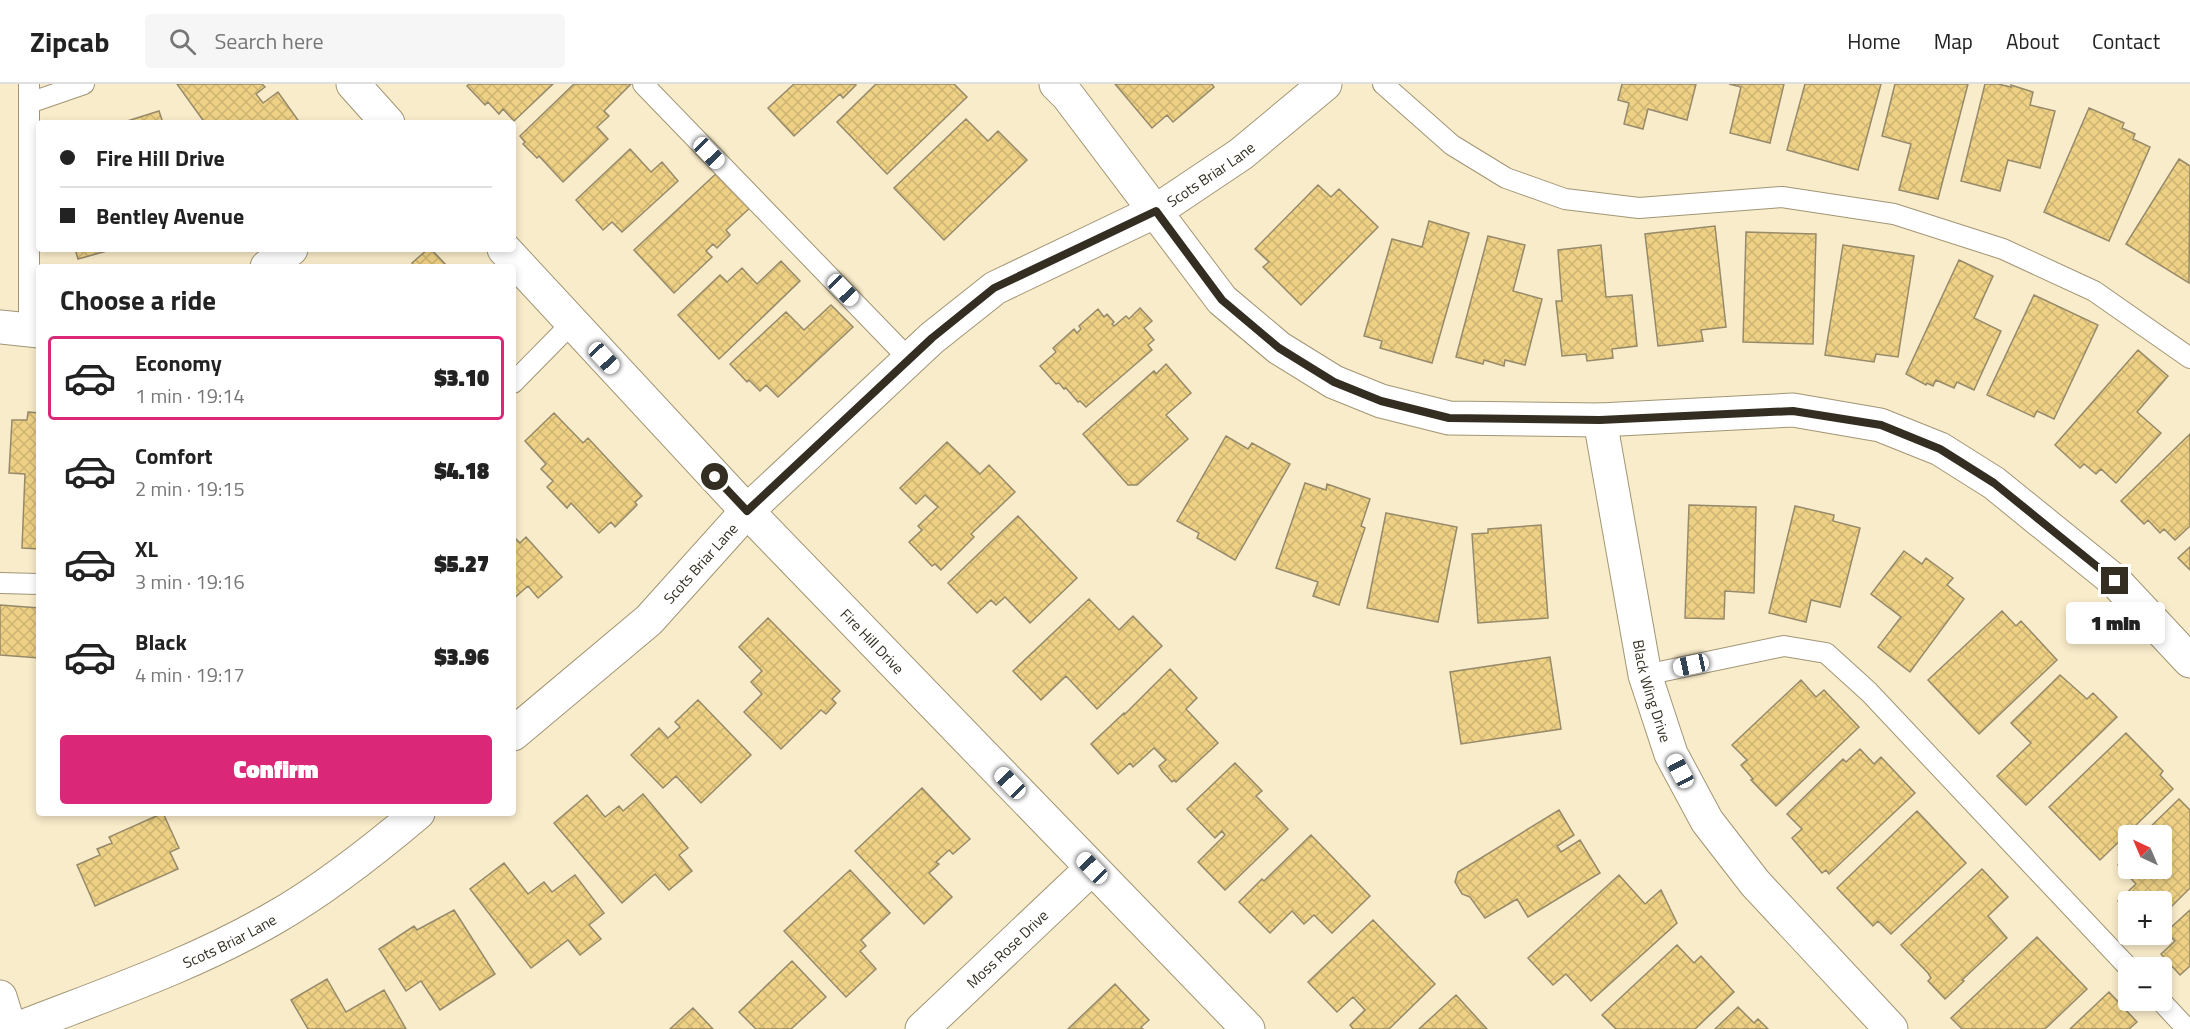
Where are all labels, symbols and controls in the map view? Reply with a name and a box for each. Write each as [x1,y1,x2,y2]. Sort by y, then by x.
search box [145,14,565,68]
text: Zipcab [30,20,109,63]
text: Search here [214,24,324,58]
icon: search [166,25,199,58]
text: Home [1847,25,1901,57]
text: Map [1934,25,1973,57]
text: About [2006,25,2059,57]
text: Contact [2092,25,2160,57]
car [690,134,728,172]
street label: Scots Briar Lane [1162,136,1260,212]
text: Fire Hill Drive [96,141,225,175]
text: Bentley Avenue [96,199,244,233]
car [824,271,862,309]
text: Choose a ride [60,279,216,320]
car [585,339,623,377]
text: Economy [135,346,222,380]
icon: car [63,351,117,405]
text: $3.10 [434,361,489,395]
text: 1 min · 19:14 [135,380,245,411]
text: Comfort [135,439,213,473]
icon: car [63,444,117,498]
text: $4.18 [434,454,489,488]
route start [701,463,728,490]
text: 2 min · 19:15 [135,473,245,504]
street label: Scots Briar Lane [657,517,743,609]
text: XL [135,532,158,566]
icon: car [63,537,117,591]
text: $5.27 [434,547,489,581]
text: 3 min · 19:16 [135,566,245,597]
route end [2101,567,2128,594]
callout: 1 min [2066,602,2164,644]
street label: Fire Hill Drive [835,603,910,679]
text: 1 min [2091,607,2140,638]
text: Black [135,625,187,659]
icon: car [63,630,117,684]
street label: Black Wing Drive [1627,638,1678,745]
text: $3.96 [434,640,489,674]
car [1672,652,1710,678]
text: 4 min · 19:17 [135,659,245,690]
button: Confirm [60,735,492,804]
car [1664,751,1696,791]
car [991,764,1029,802]
north arrow [2118,825,2172,879]
map controls [2118,825,2172,1011]
car [1073,849,1111,887]
button: + [2118,891,2172,945]
street label: Moss Rose Drive [961,904,1053,993]
street label: Scots Briar Lane [179,908,280,974]
button: − [2118,957,2172,1011]

